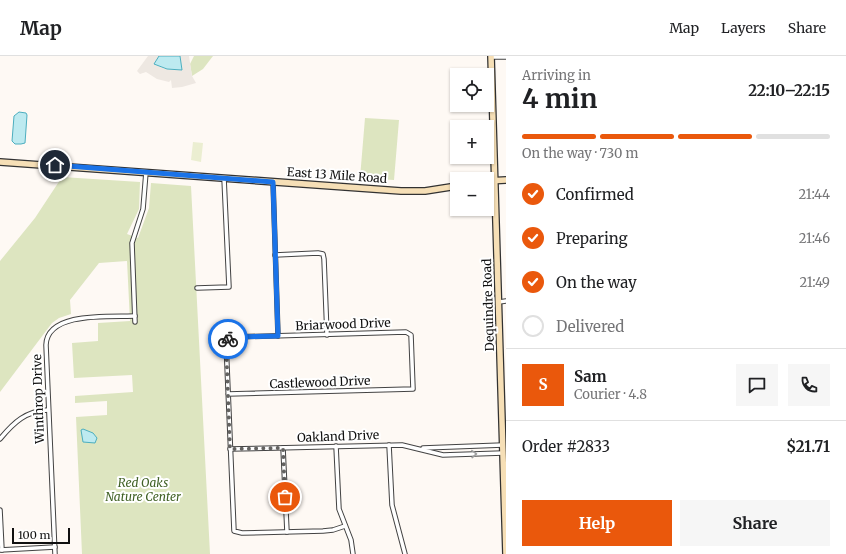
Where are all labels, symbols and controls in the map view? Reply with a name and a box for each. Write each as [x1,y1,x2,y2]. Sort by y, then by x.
text: Map [20,16,62,40]
text: Map [669,19,699,37]
text: Layers [721,19,766,37]
text: Share [788,19,826,37]
text: Arriving in [522,67,591,84]
map controls [450,68,494,216]
button: locate [450,68,494,112]
text: 22:10–22:15 [748,81,830,100]
text: 4 min [522,82,597,115]
button: + [450,120,494,164]
text: On the way · 730 m [522,145,638,162]
pin [38,148,72,182]
icon: home [44,154,66,176]
street label: East 13 Mile Road [286,164,388,186]
button: − [450,172,494,216]
icon: check [522,183,544,205]
text: Confirmed [556,185,634,204]
text: 21:44 [799,186,830,203]
icon: check [522,227,544,249]
text: Preparing [556,229,628,248]
text: 21:46 [799,230,830,247]
street label: Dequindre Road [479,258,497,352]
icon: check [522,271,544,293]
text: On the way [556,273,637,292]
text: 21:49 [800,274,830,291]
street label: Briarwood Drive [295,315,391,333]
text: Delivered [556,317,624,336]
courier [208,319,248,359]
icon: bike [217,328,239,350]
street label: Winthrop Drive [29,354,47,445]
button: chat [736,364,778,406]
button: phone [788,364,830,406]
text: Sam [574,367,607,386]
street label: Castlewood Drive [269,373,371,391]
text: S [538,375,548,394]
text: Courier · 4.8 [574,386,647,403]
street label: Oakland Drive [297,427,379,445]
text: Order #2833 [522,437,610,456]
text: $21.71 [786,437,830,456]
one-way arrow [471,450,477,458]
park label: Red Oaks Nature Center [105,475,182,504]
pin [268,480,302,514]
icon: bag [274,486,296,508]
button: Help [522,500,672,546]
button: Share [680,500,830,546]
scale bar [12,526,70,545]
text: 100 m [18,528,50,542]

